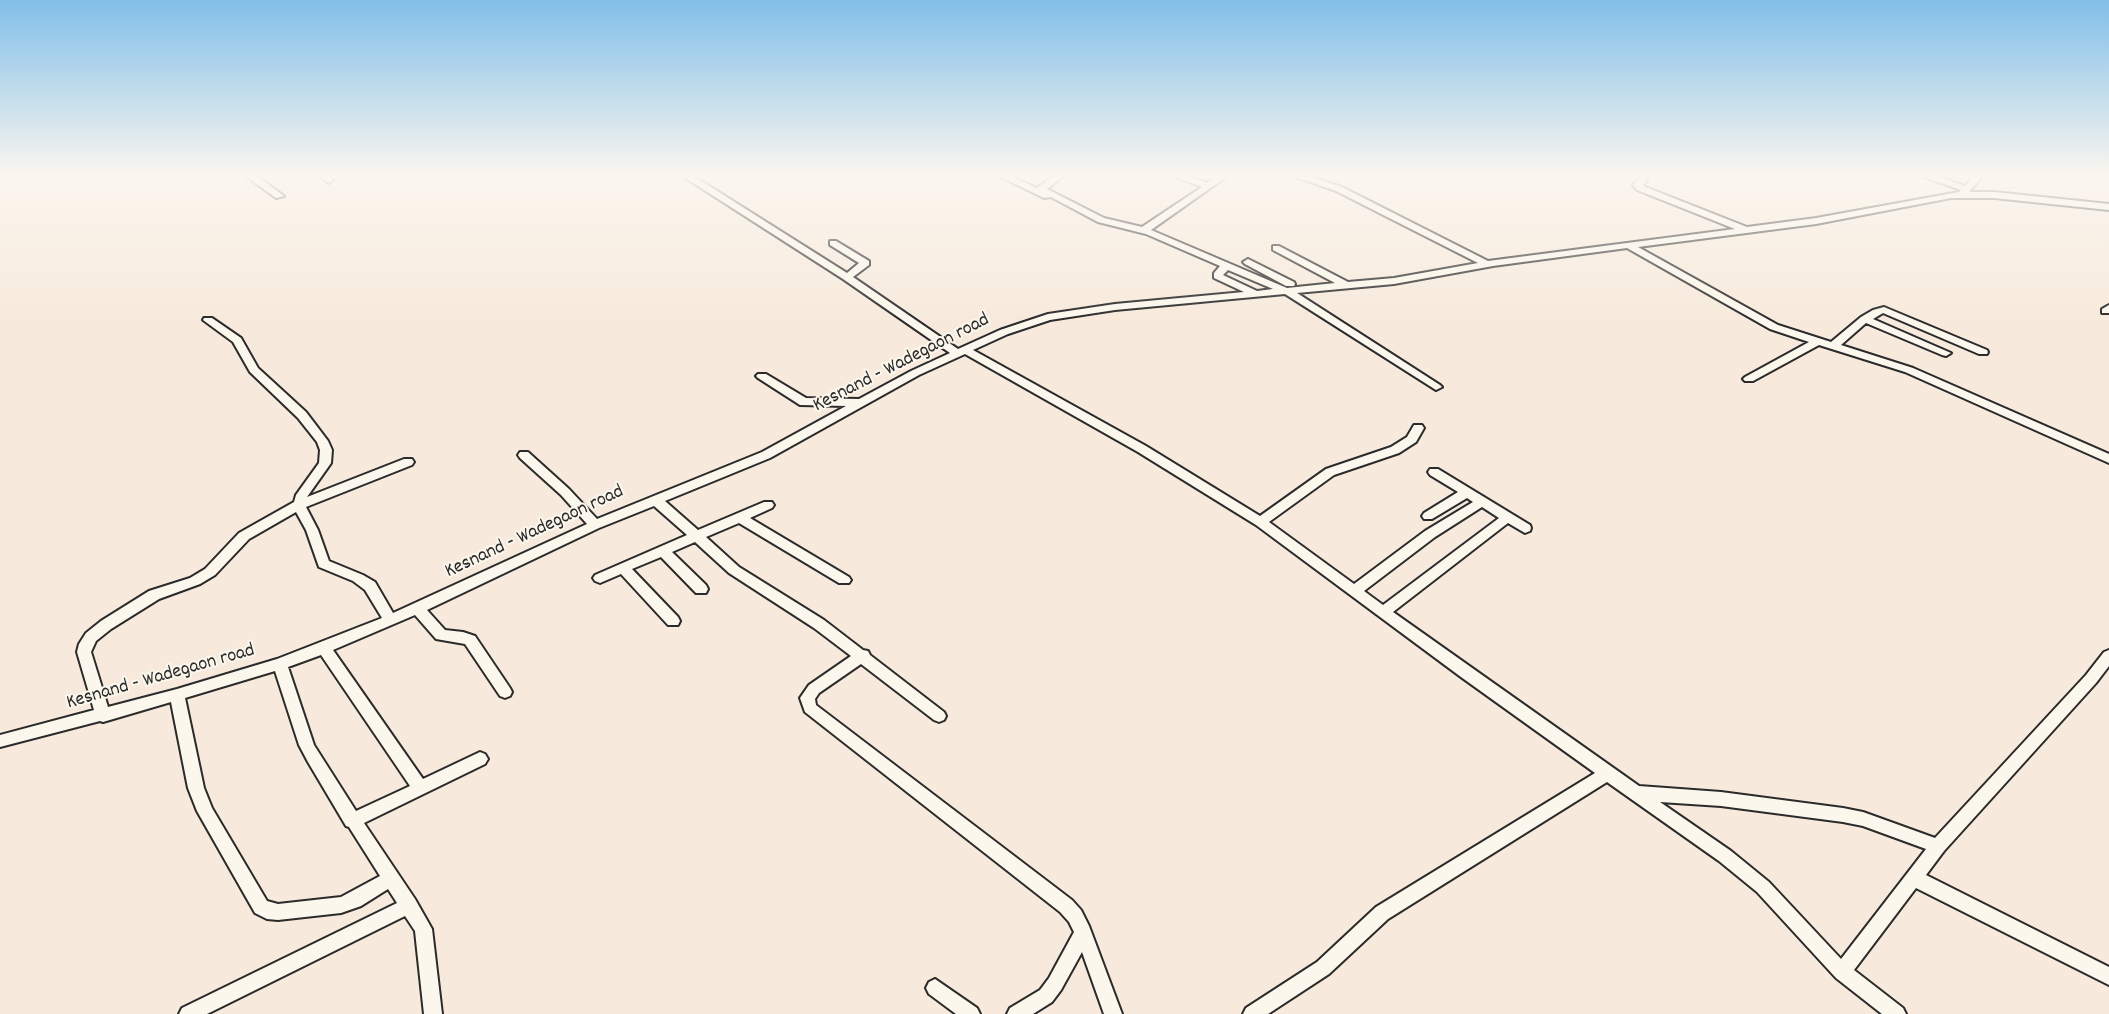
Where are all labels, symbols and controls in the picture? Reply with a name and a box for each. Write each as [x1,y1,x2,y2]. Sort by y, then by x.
street label: Kesnand - Wadegaon road [810,309,994,419]
street label: Kesnand - Wadegaon road [442,481,628,585]
street label: Kesnand - Wadegaon road [64,640,258,716]

